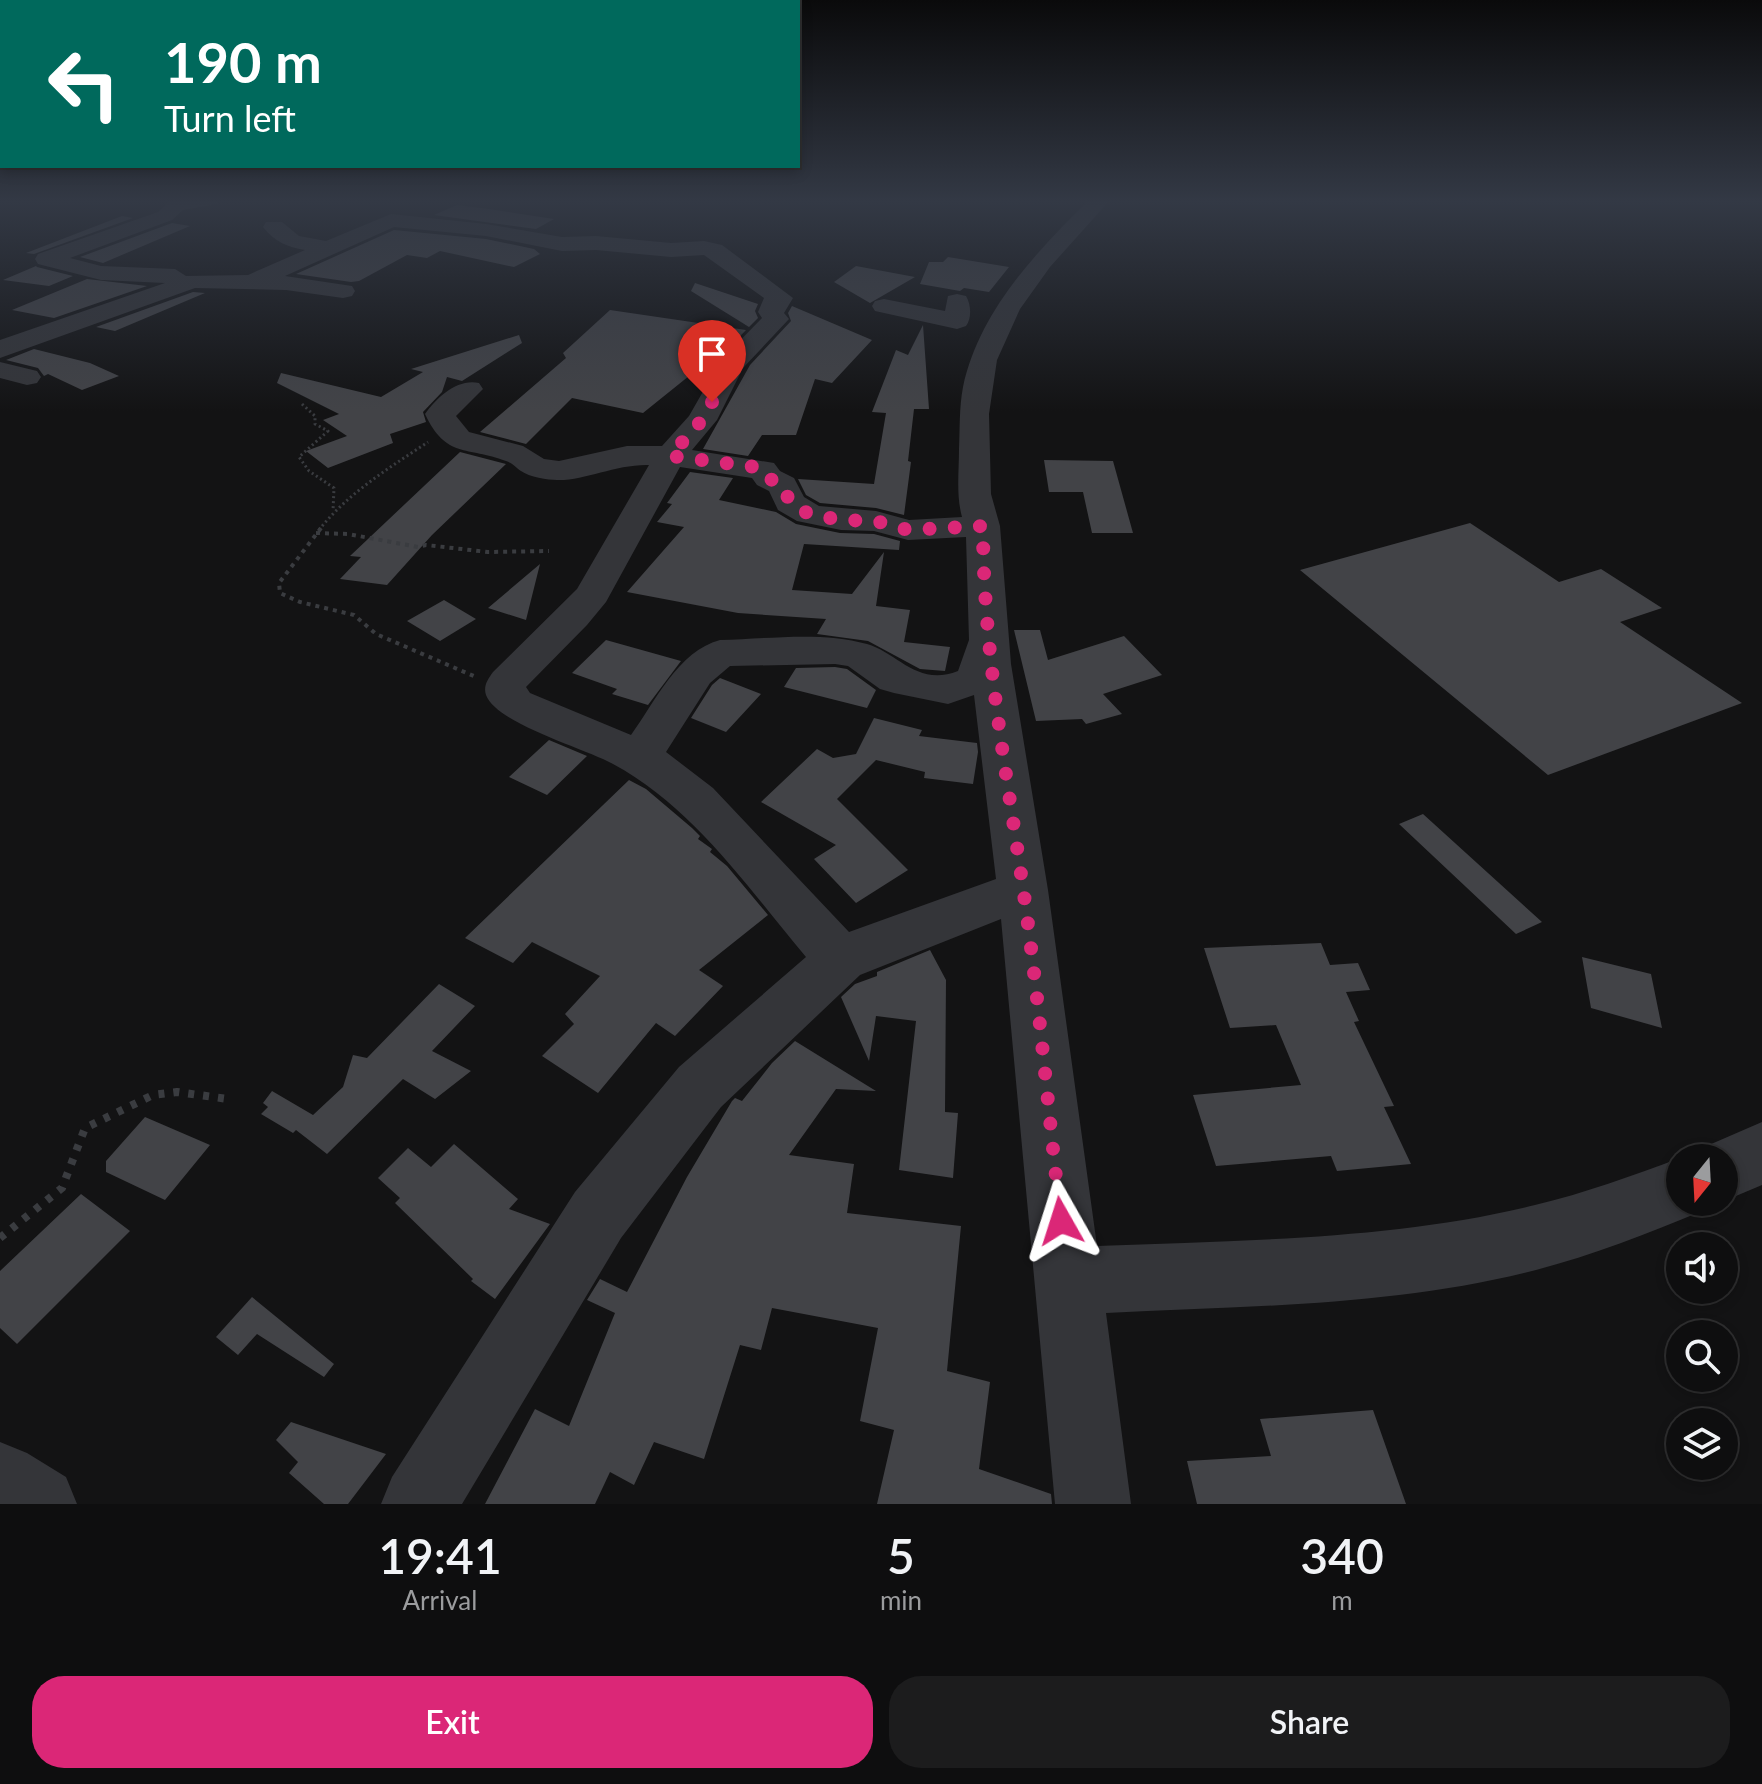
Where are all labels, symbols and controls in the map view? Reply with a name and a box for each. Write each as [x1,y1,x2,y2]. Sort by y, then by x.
text: 190 m [164,28,322,95]
icon: left [32,32,136,136]
text: Turn left [164,96,296,140]
pin [678,320,746,402]
icon: arrive [690,332,734,376]
north arrow [1666,1144,1738,1216]
map controls [1666,1144,1738,1480]
position arrow [1019,1179,1103,1263]
button: sound [1666,1232,1738,1304]
button: search [1666,1320,1738,1392]
button: layers [1666,1408,1738,1480]
text: 19:41 [378,1527,502,1584]
text: 5 [887,1527,915,1584]
text: 340 [1300,1527,1384,1584]
text: Arrival [403,1584,477,1616]
text: min [880,1584,922,1616]
text: m [1331,1584,1353,1616]
button: Exit [32,1676,873,1768]
button: Share [889,1676,1730,1768]

